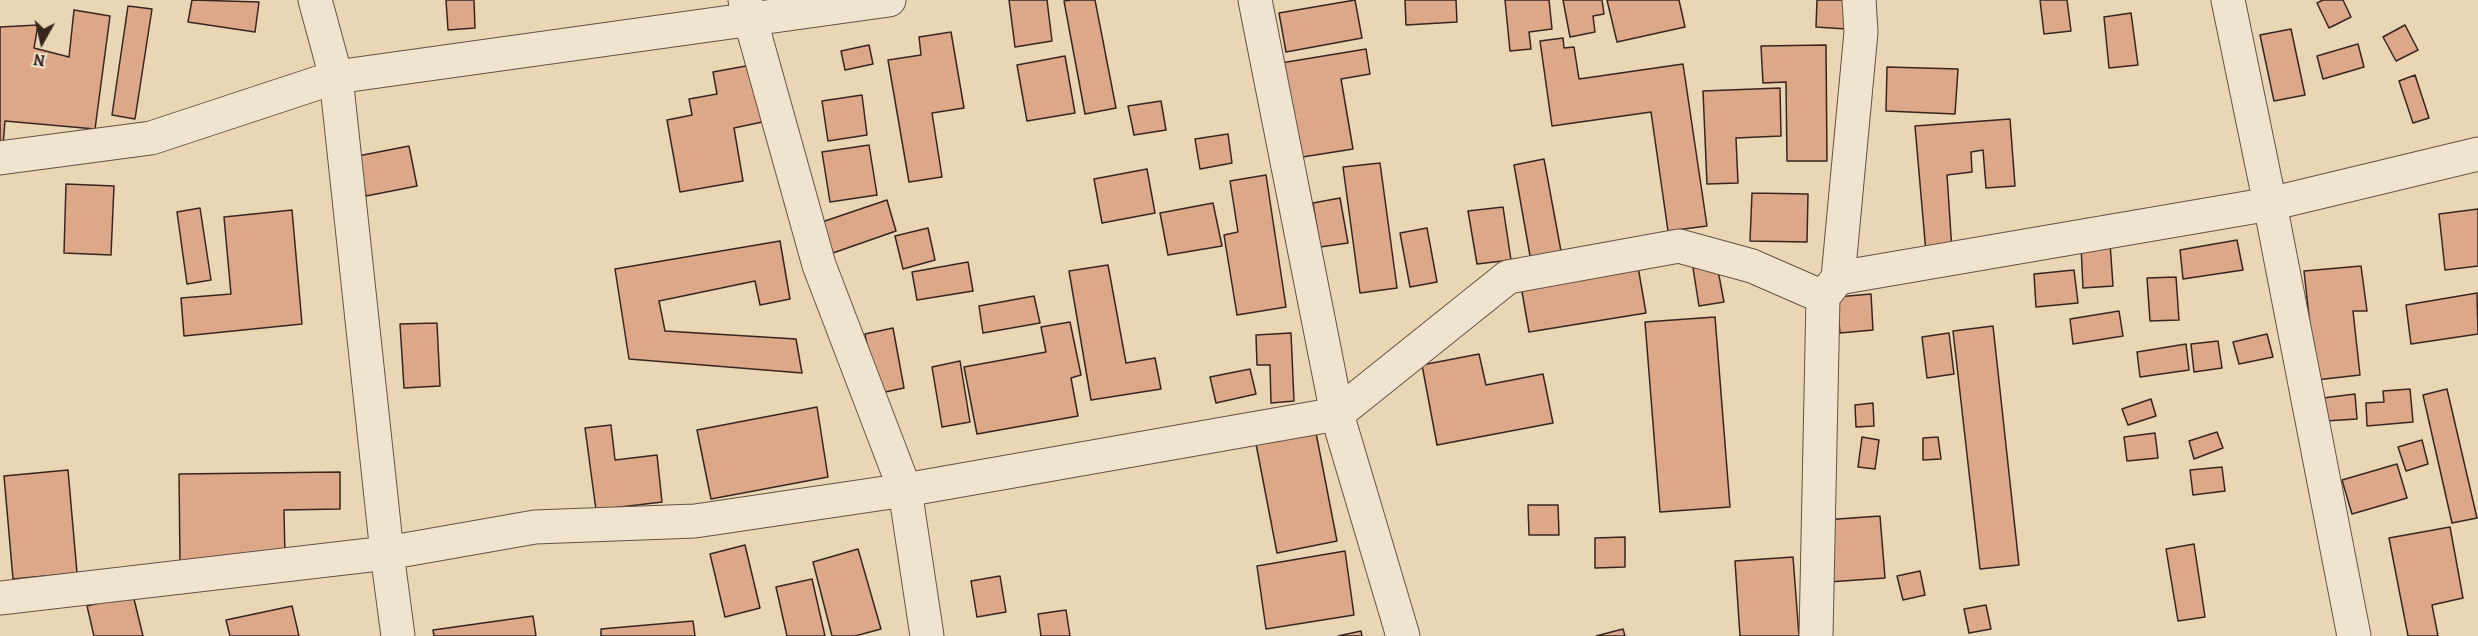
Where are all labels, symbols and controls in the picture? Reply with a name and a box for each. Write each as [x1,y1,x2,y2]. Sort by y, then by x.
north arrow [12,12,72,72]
text: N [32,48,47,72]

